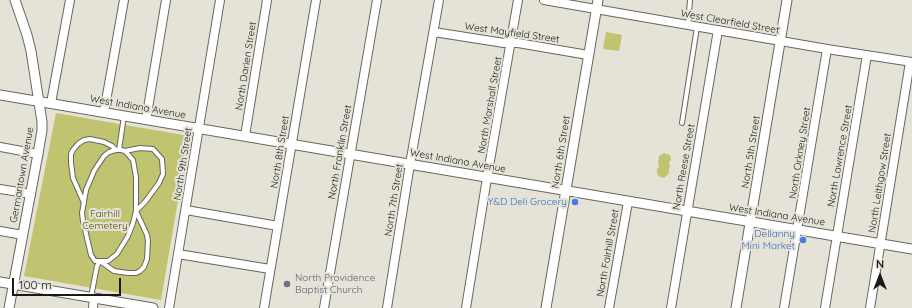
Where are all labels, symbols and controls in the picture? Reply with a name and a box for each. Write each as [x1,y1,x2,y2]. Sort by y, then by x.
street label: West Clearfield Street [680,7,780,37]
street label: West Mayfield Street [464,20,560,46]
street label: North Darien Street [233,21,259,111]
street label: North Marshall Street [476,56,504,154]
street label: West Indiana Avenue [89,93,187,121]
street label: North Franklin Street [326,104,354,200]
street label: North Lawrence Street [825,104,855,208]
street label: North Orkney Street [787,106,813,200]
street label: North 8th Street [268,115,292,189]
street label: North 6th Street [549,115,573,189]
street label: North 5th Street [739,115,763,189]
street label: North Reese Street [671,123,697,211]
street label: Germantown Avenue [8,126,36,224]
street label: North 9th Street [171,127,195,201]
street label: North Leithgow Street [866,132,894,234]
street label: West Indiana Avenue [409,147,507,175]
street label: North 7th Street [382,163,406,237]
place label: Y&D Deli Grocery [488,196,567,208]
marker: Y&D Deli Grocery [570,197,580,207]
street label: West Indiana Avenue [728,201,826,229]
park label: Fairhill Cemetery [82,208,128,232]
street label: North Fairhill Street [594,208,622,298]
place label: Dellanny Mini Market [742,228,795,252]
marker: Dellanny Mini Market [798,235,808,245]
north arrow [860,256,900,296]
text: N [876,257,884,271]
scale bar [14,270,123,296]
place label: North Providence Baptist Church [295,272,375,296]
text: 100 m [19,277,52,292]
marker: North Providence Baptist Church [282,279,292,289]

